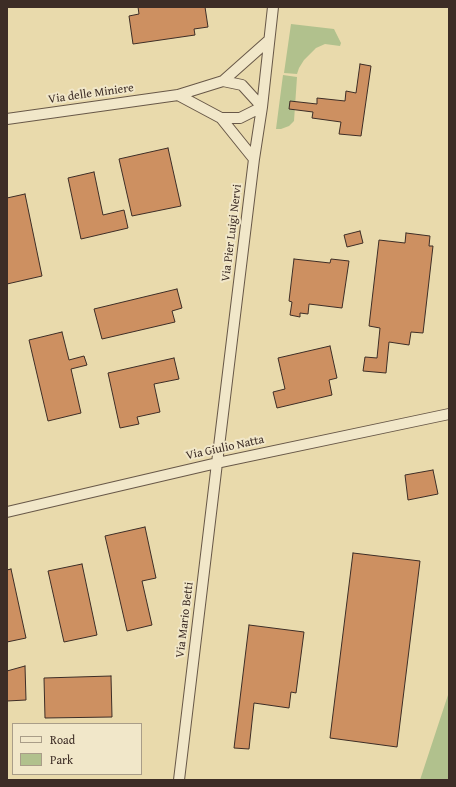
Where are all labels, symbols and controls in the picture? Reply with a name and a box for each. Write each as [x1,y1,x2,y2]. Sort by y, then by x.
street label: Via delle Miniere [47,81,135,107]
street label: Via Pier Luigi Nervi [219,183,245,283]
street label: Via Giulio Natta [185,433,265,463]
street label: Via Mario Betti [173,581,197,659]
legend [12,723,142,775]
text: Road [50,731,75,748]
text: Park [50,751,73,768]

